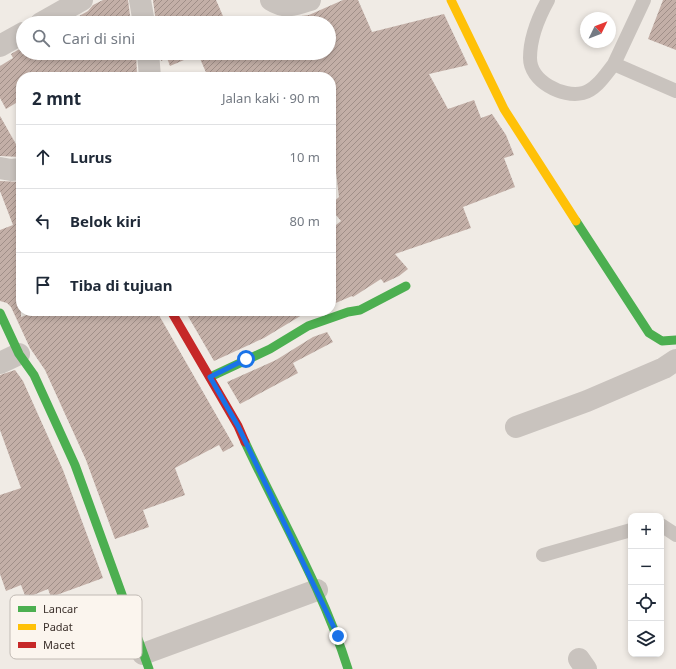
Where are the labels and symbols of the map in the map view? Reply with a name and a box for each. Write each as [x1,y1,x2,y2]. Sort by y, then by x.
north arrow [580,12,616,48]
route start [237,350,255,368]
legend [10,595,142,659]
text: Lancar [43,601,78,616]
text: Padat [43,619,73,634]
route end [329,627,347,645]
text: Macet [43,637,75,652]

